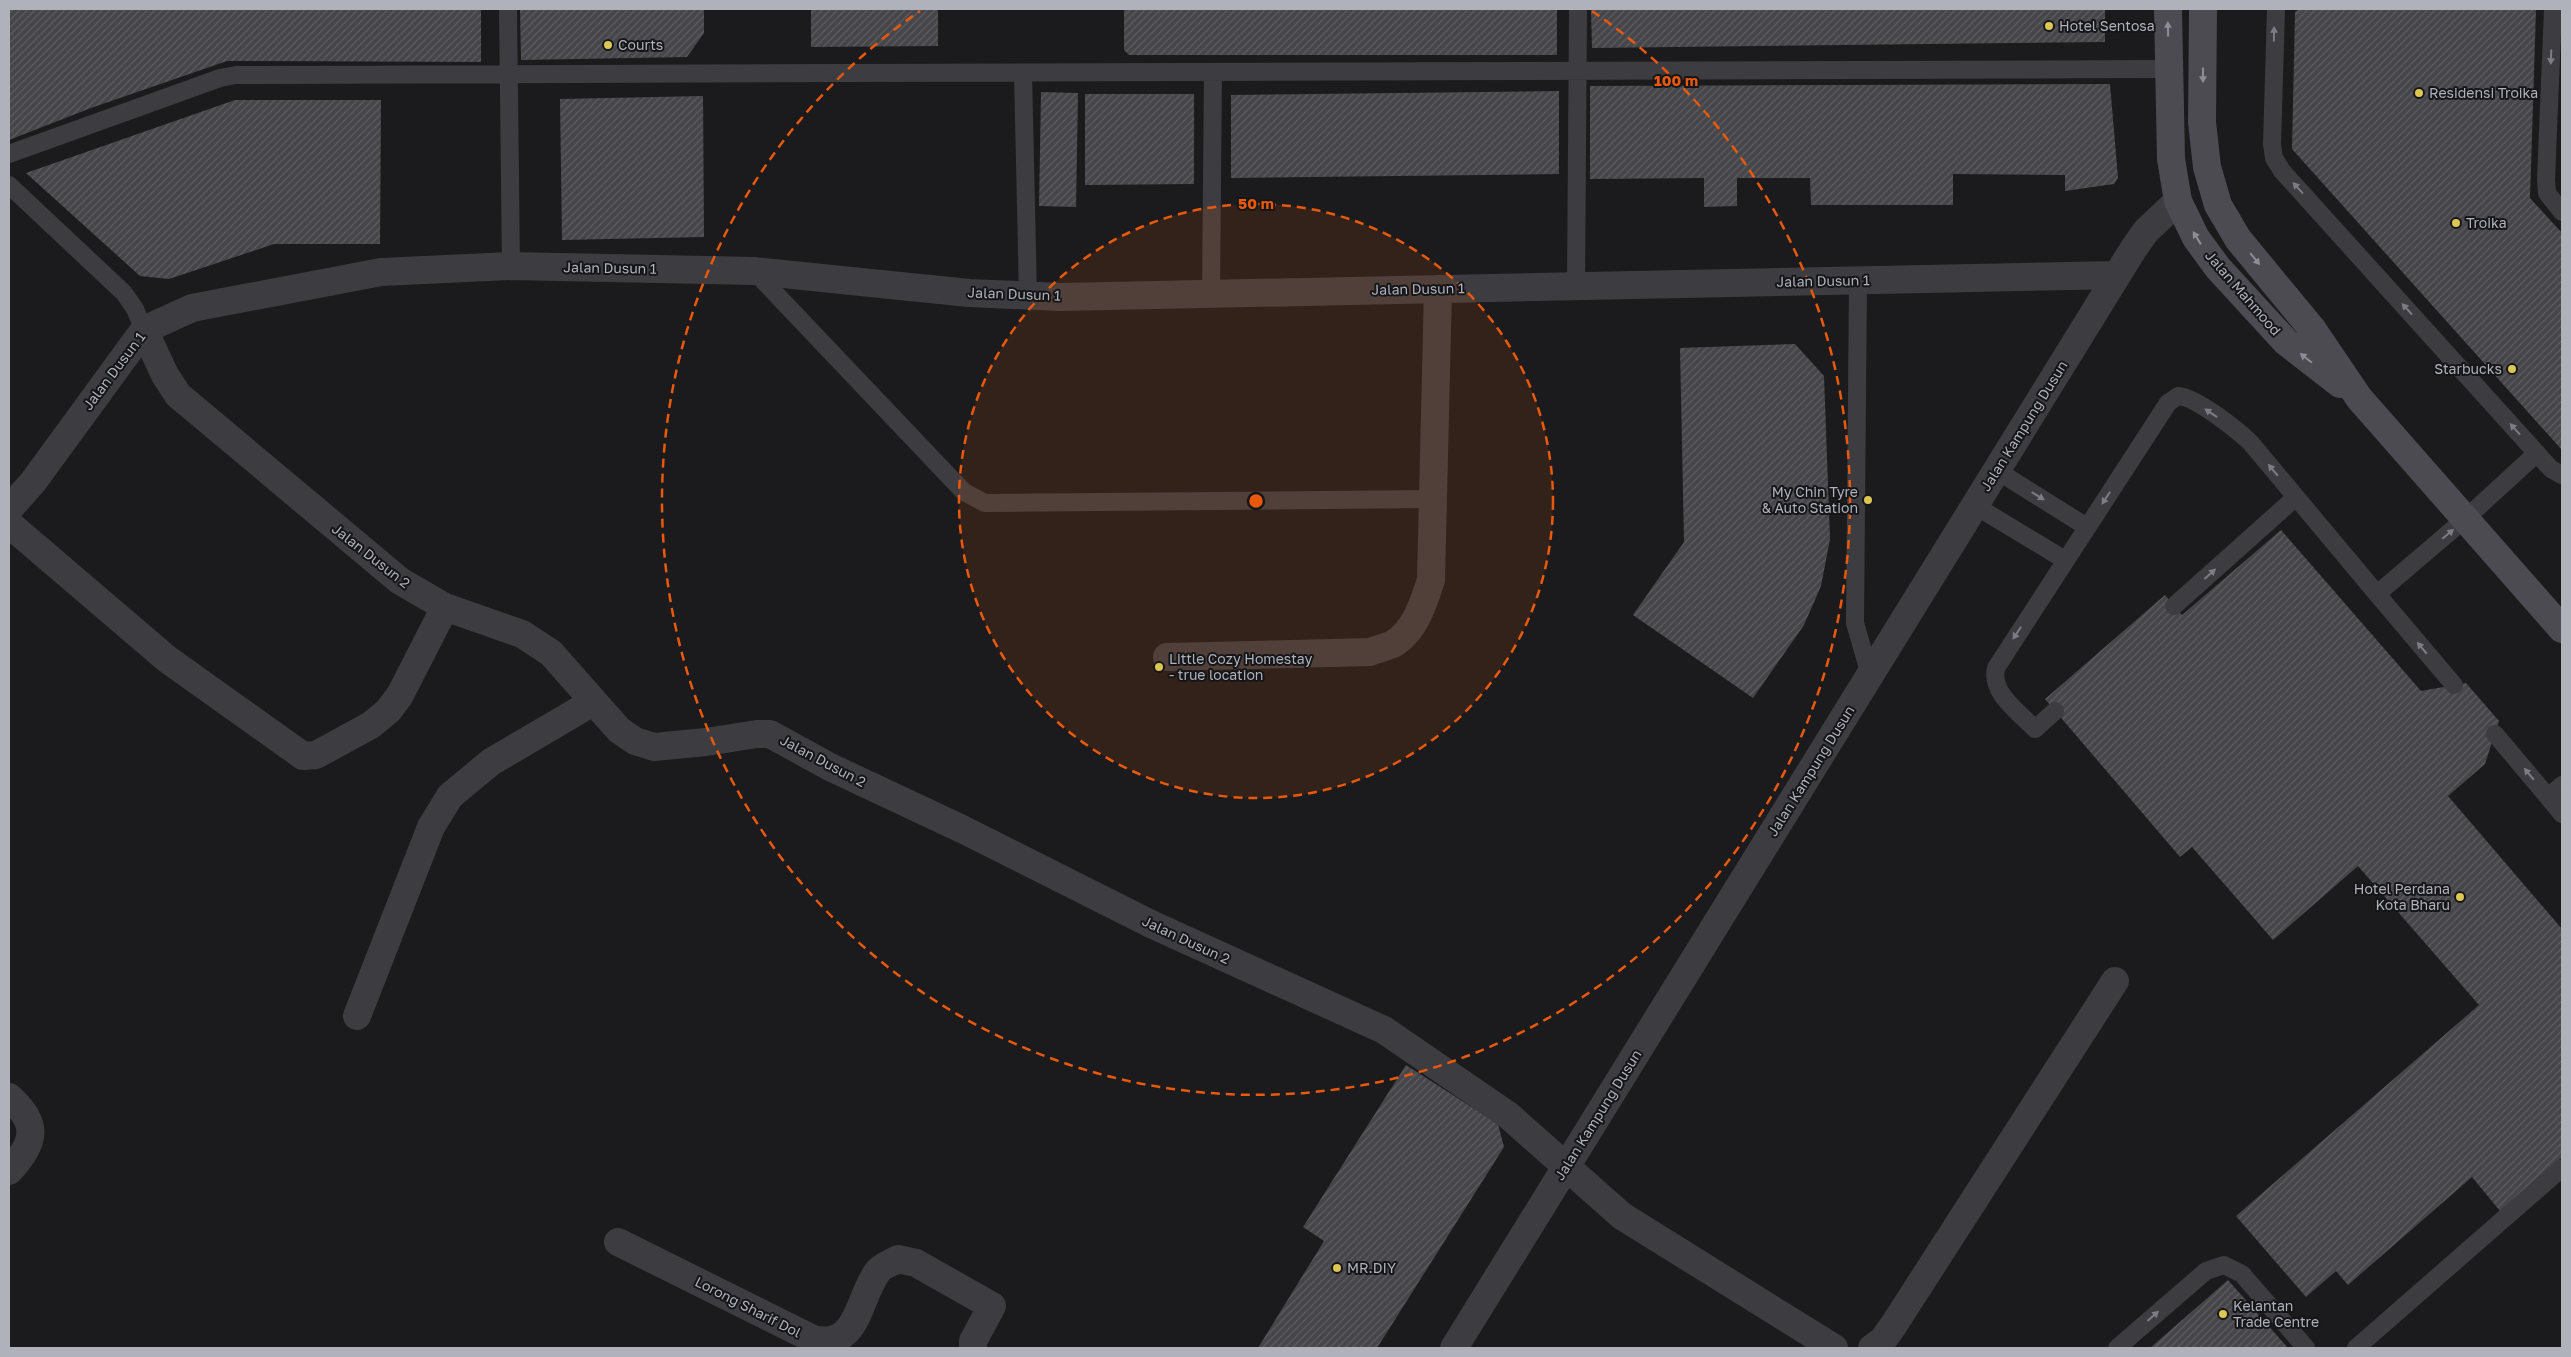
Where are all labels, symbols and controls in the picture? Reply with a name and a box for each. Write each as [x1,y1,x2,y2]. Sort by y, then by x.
place label: Hotel Sentosa [2059,17,2155,34]
marker: Hotel Sentosa [2043,20,2055,32]
one-way arrow [2164,20,2172,36]
one-way arrow [2270,26,2278,42]
place label: Courts [618,36,663,53]
marker: Courts [602,39,614,51]
one-way arrow [2546,50,2554,66]
one-way arrow [2198,67,2206,83]
text: 100 m [1654,71,1698,89]
place label: Residensi Troika [2429,84,2538,101]
marker: Residensi Troika [2413,87,2425,99]
one-way arrow [2292,181,2303,194]
text: 50 m [1238,194,1274,212]
place label: Troika [2466,214,2507,231]
marker: Troika [2450,217,2462,229]
one-way arrow [2193,232,2202,245]
street label: Jalan Mahmood [2202,247,2285,338]
one-way arrow [2250,252,2261,265]
street label: Jalan Dusun 1 [563,258,657,277]
street label: Jalan Dusun 1 [1776,271,1870,290]
street label: Jalan Dusun 1 [1371,279,1465,298]
street label: Jalan Dusun 1 [967,283,1061,304]
one-way arrow [2401,302,2412,315]
street label: Jalan Dusun 1 [79,328,149,413]
one-way arrow [2300,352,2313,363]
street label: Jalan Kampung Dusun [1976,357,2071,494]
place label: Starbucks [2434,360,2502,377]
marker: Starbucks [2506,363,2518,375]
one-way arrow [2204,408,2217,418]
one-way arrow [2510,423,2521,436]
one-way arrow [2267,463,2278,476]
place label: My Chin Tyre & Auto Station [1762,483,1858,516]
one-way arrow [2101,491,2111,504]
centre of rings [1247,492,1265,510]
one-way arrow [2031,492,2044,501]
marker: My Chin Tyre & Auto Station [1862,494,1874,506]
street label: Jalan Dusun 2 [329,520,414,591]
one-way arrow [2441,528,2453,540]
one-way arrow [2204,568,2217,579]
one-way arrow [2012,627,2022,640]
one-way arrow [2417,641,2428,654]
place label: Little Cozy Homestay - true location [1169,650,1312,683]
marker: Little Cozy Homestay - true location [1153,661,1165,673]
street label: Jalan Kampung Dusun [1763,702,1858,839]
street label: Jalan Dusun 2 [777,731,869,790]
one-way arrow [2523,768,2534,781]
place label: Hotel Perdana Kota Bharu [2354,880,2450,913]
marker: Hotel Perdana Kota Bharu [2454,891,2466,903]
street label: Jalan Dusun 2 [1140,912,1233,967]
street label: Jalan Kampung Dusun [1550,1046,1645,1183]
place label: MR.DIY [1347,1259,1396,1276]
marker: MR.DIY [1331,1262,1343,1274]
street label: Lorong Sharif Dol [692,1272,804,1341]
place label: Kelantan Trade Centre [2233,1297,2319,1330]
marker: Kelantan Trade Centre [2217,1308,2229,1320]
one-way arrow [2147,1311,2160,1322]

